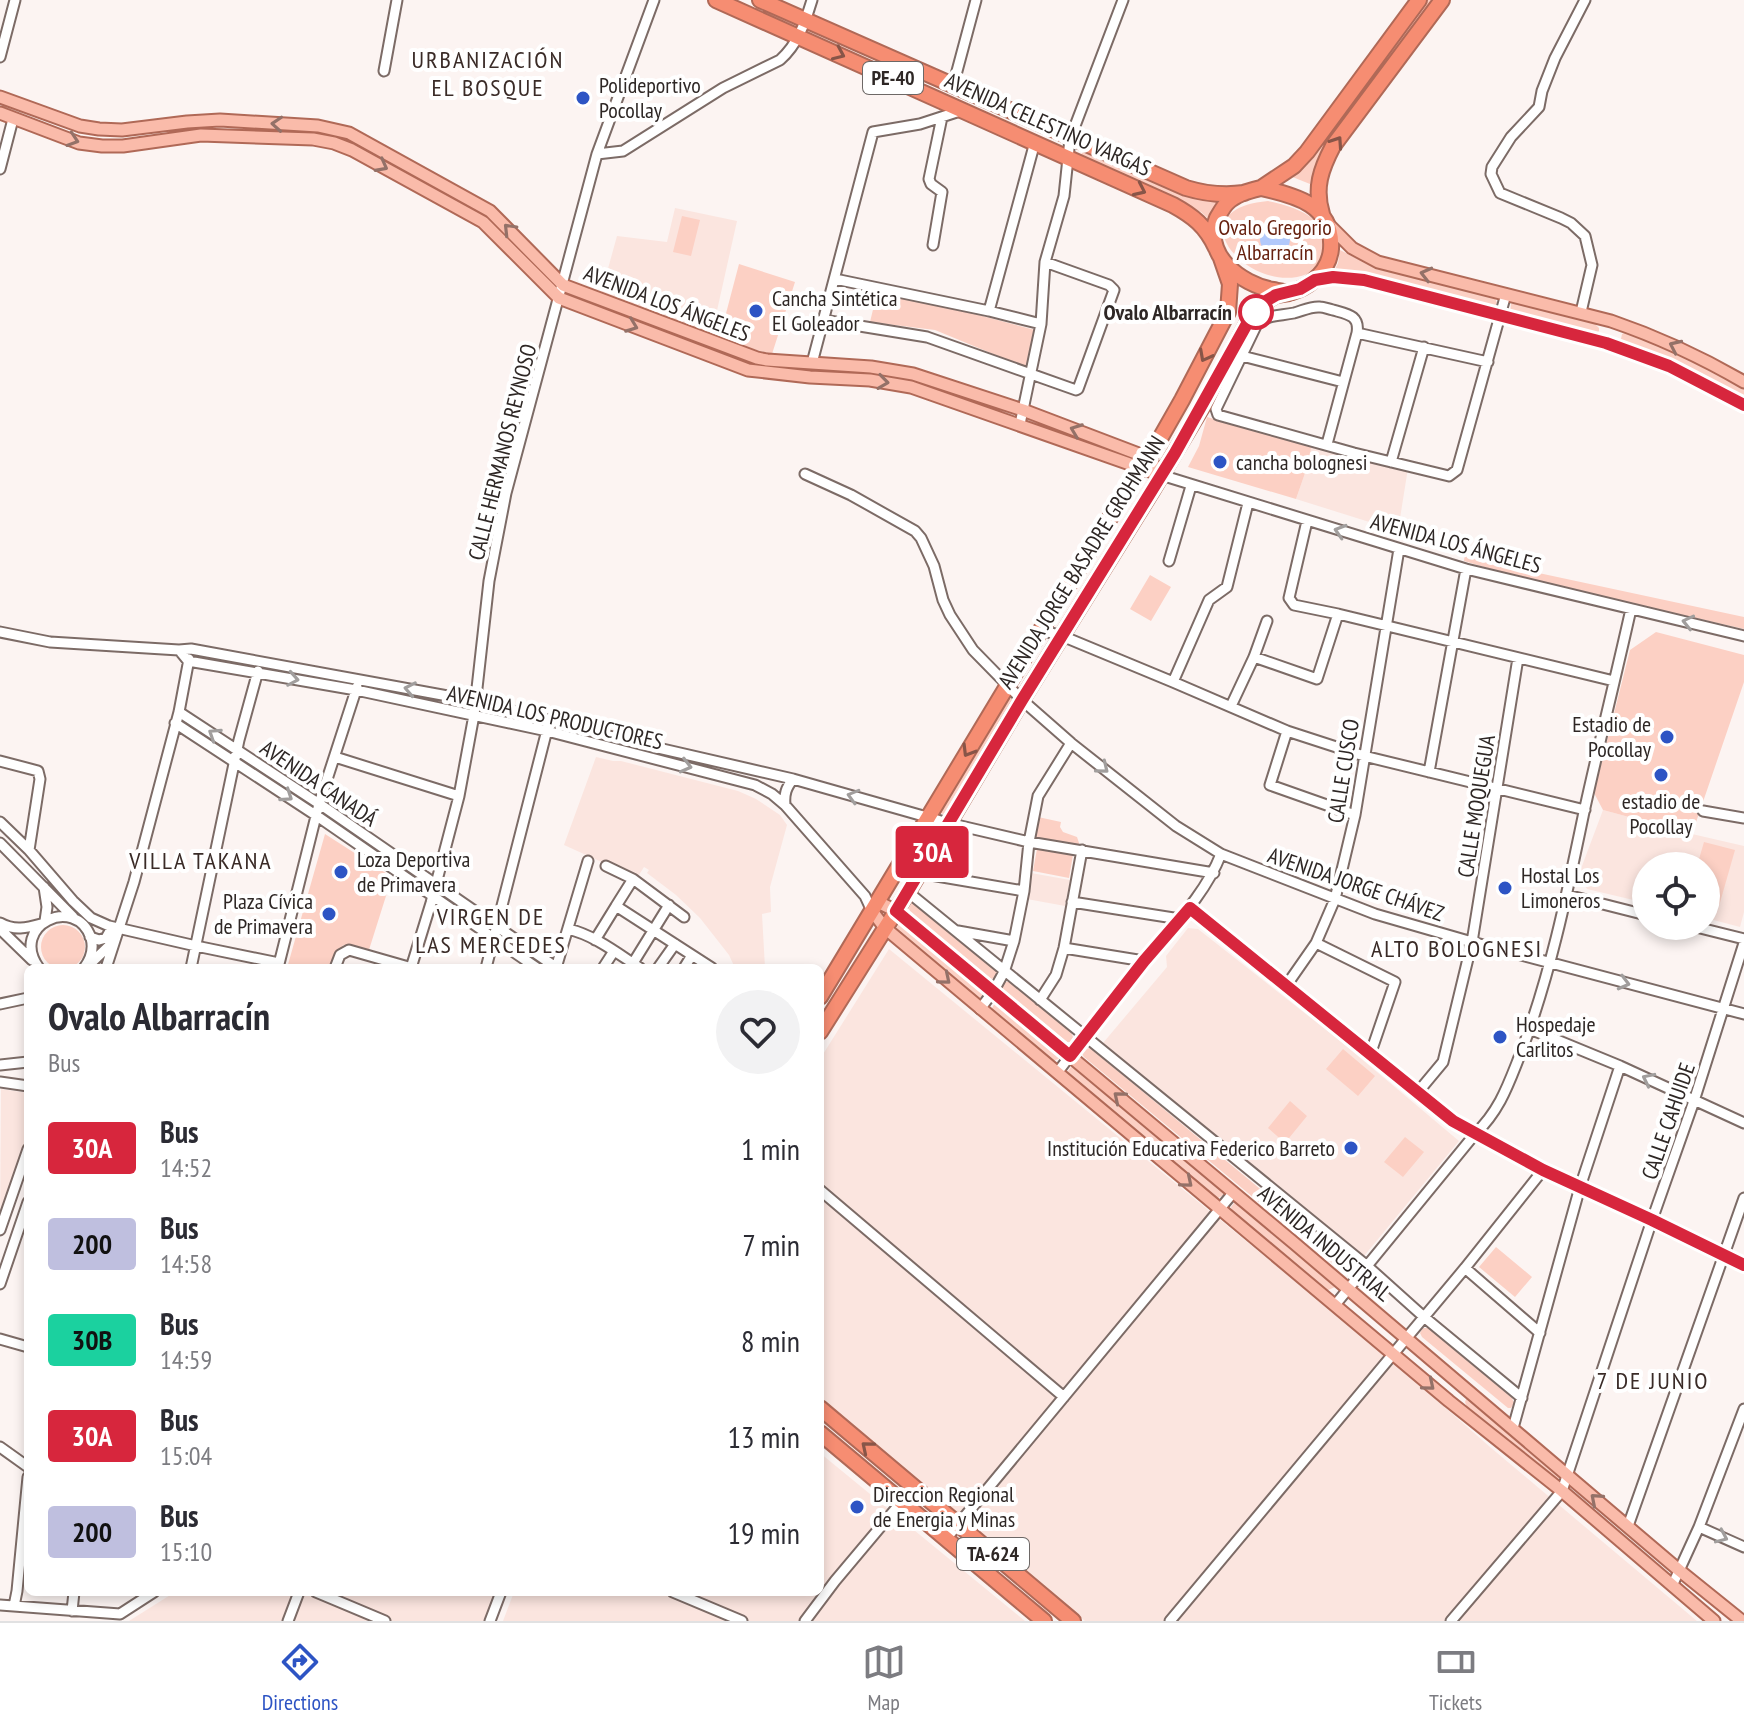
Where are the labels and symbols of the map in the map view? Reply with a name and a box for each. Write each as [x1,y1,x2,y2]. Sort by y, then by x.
district label: URBANIZACIÓN EL BOSQUE [412,44,564,103]
one-way arrow [831,45,845,61]
road number: PE-40 [863,62,923,94]
street label: AVENIDA CELESTINO VARGAS [941,66,1155,182]
place label: Polideportivo Pocollay [599,71,701,124]
marker: Polideportivo Pocollay [574,89,592,107]
one-way arrow [270,116,283,133]
one-way arrow [66,131,80,147]
one-way arrow [1327,136,1342,150]
one-way arrow [373,157,388,172]
one-way arrow [1131,180,1146,196]
park label: Ovalo Gregorio Albarracín [1218,213,1332,266]
one-way arrow [504,224,518,238]
street label: AVENIDA LOS ÁNGELES [580,258,754,348]
one-way arrow [1419,266,1433,283]
place label: Cancha Sintética El Goleador [772,284,898,337]
marker: Ovalo Albarracín [1239,295,1273,329]
place label: Ovalo Albarracín [1103,298,1232,326]
marker: Cancha Sintética El Goleador [747,302,765,320]
one-way arrow [624,316,638,333]
one-way arrow [1669,339,1684,355]
street label: CALLE HERMANOS REYNOSO [462,341,542,563]
one-way arrow [1199,348,1214,363]
one-way arrow [876,373,890,390]
one-way arrow [1070,423,1084,440]
street label: AVENIDA JORGE BASADRE GROHMANN [991,430,1171,694]
place label: cancha bolognesi [1236,448,1367,476]
marker: cancha bolognesi [1211,453,1229,471]
street label: AVENIDA LOS ÁNGELES [1368,507,1544,579]
one-way arrow [1333,524,1347,540]
one-way arrow [1681,614,1695,631]
one-way arrow [286,670,299,687]
street label: AVENIDA LOS PRODUCTORES [444,679,666,755]
one-way arrow [403,682,417,699]
place label: Estadio de Pocollay [1572,710,1652,763]
street label: CALLE CUSCO [1321,717,1365,825]
marker: Estadio de Pocollay [1658,728,1676,746]
one-way arrow [208,729,223,744]
street label: CALLE MOQUEGUA [1451,732,1501,879]
street label: AVENIDA CANADÁ [255,734,383,833]
one-way arrow [962,742,977,757]
one-way arrow [679,757,693,774]
one-way arrow [1094,759,1109,773]
marker: estadio de Pocollay [1652,766,1670,784]
one-way arrow [278,787,293,802]
place label: estadio de Pocollay [1622,787,1700,840]
one-way arrow [846,789,860,805]
line badge: 30A [886,826,978,878]
street label: AVENIDA JORGE CHÁVEZ [1264,841,1448,927]
district label: VILLA TAKANA [128,845,273,876]
place label: Loza Deportiva de Primavera [357,845,470,898]
place label: Hostal Los Limoneros [1521,861,1600,914]
marker: Loza Deportiva de Primavera [332,863,350,881]
marker: Hostal Los Limoneros [1496,879,1514,897]
place label: Plaza Cívica de Primavera [214,887,313,940]
district label: VIRGEN DE LAS MERCEDES [415,901,567,960]
marker: Plaza Cívica de Primavera [320,905,338,923]
district label: ALTO BOLOGNESI [1371,933,1543,964]
one-way arrow [936,969,950,984]
one-way arrow [1617,973,1631,990]
place label: Hospedaje Carlitos [1516,1010,1596,1063]
marker: Hospedaje Carlitos [1491,1028,1509,1046]
street label: CALLE CAHUIDE [1635,1059,1701,1183]
one-way arrow [1641,1073,1656,1089]
one-way arrow [1113,1092,1128,1107]
place label: Institución Educativa Federico Barreto [1047,1134,1335,1162]
marker: Institución Educativa Federico Barreto [1342,1139,1360,1157]
one-way arrow [1178,1172,1192,1187]
street label: AVENIDA INDUSTRIAL [1252,1179,1398,1307]
district label: 7 DE JUNIO [1597,1365,1709,1396]
one-way arrow [1420,1375,1434,1390]
one-way arrow [861,1442,876,1457]
place label: Direccion Regional de Energia y Minas [873,1480,1015,1533]
one-way arrow [1591,1494,1606,1509]
marker: Direccion Regional de Energia y Minas [848,1498,866,1516]
one-way arrow [1713,1528,1728,1544]
road number: TA-624 [957,1538,1029,1570]

